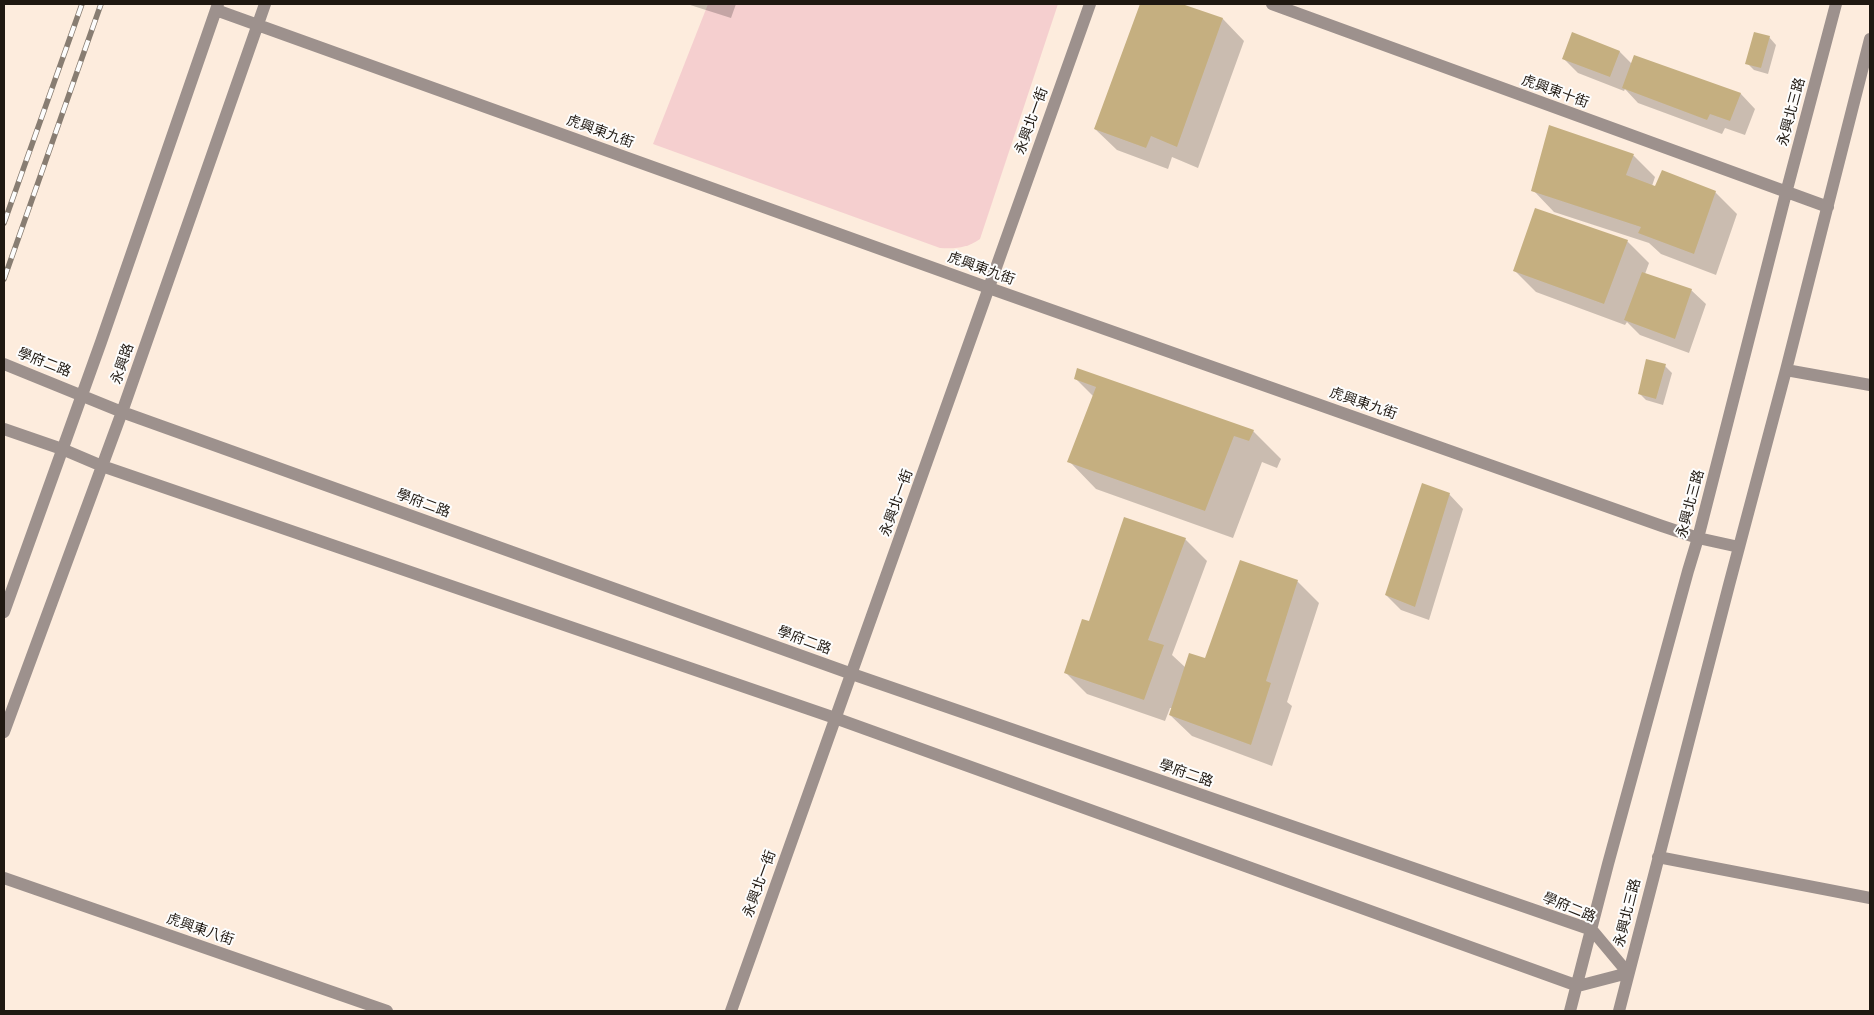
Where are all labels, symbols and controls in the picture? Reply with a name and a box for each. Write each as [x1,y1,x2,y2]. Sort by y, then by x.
street label: 虎興東十街 [1519,72,1591,112]
street label: 永興北三路 [1775,76,1809,148]
street label: 永興北一街 [1012,85,1052,157]
street label: 虎興東九街 [564,112,636,152]
street label: 虎興東九街 [945,249,1017,289]
street label: 永興路 [108,341,138,387]
street label: 學府二路 [15,345,73,381]
street label: 虎興東九街 [1327,385,1399,423]
street label: 永興北一街 [877,467,917,539]
street label: 永興北三路 [1674,468,1708,540]
street label: 學府二路 [394,487,452,521]
street label: 學府二路 [775,624,833,658]
street label: 學府二路 [1157,757,1215,791]
street label: 永興北一街 [740,848,780,920]
street label: 永興北三路 [1611,877,1645,949]
street label: 學府二路 [1540,890,1598,926]
street label: 虎興東八街 [164,911,236,949]

